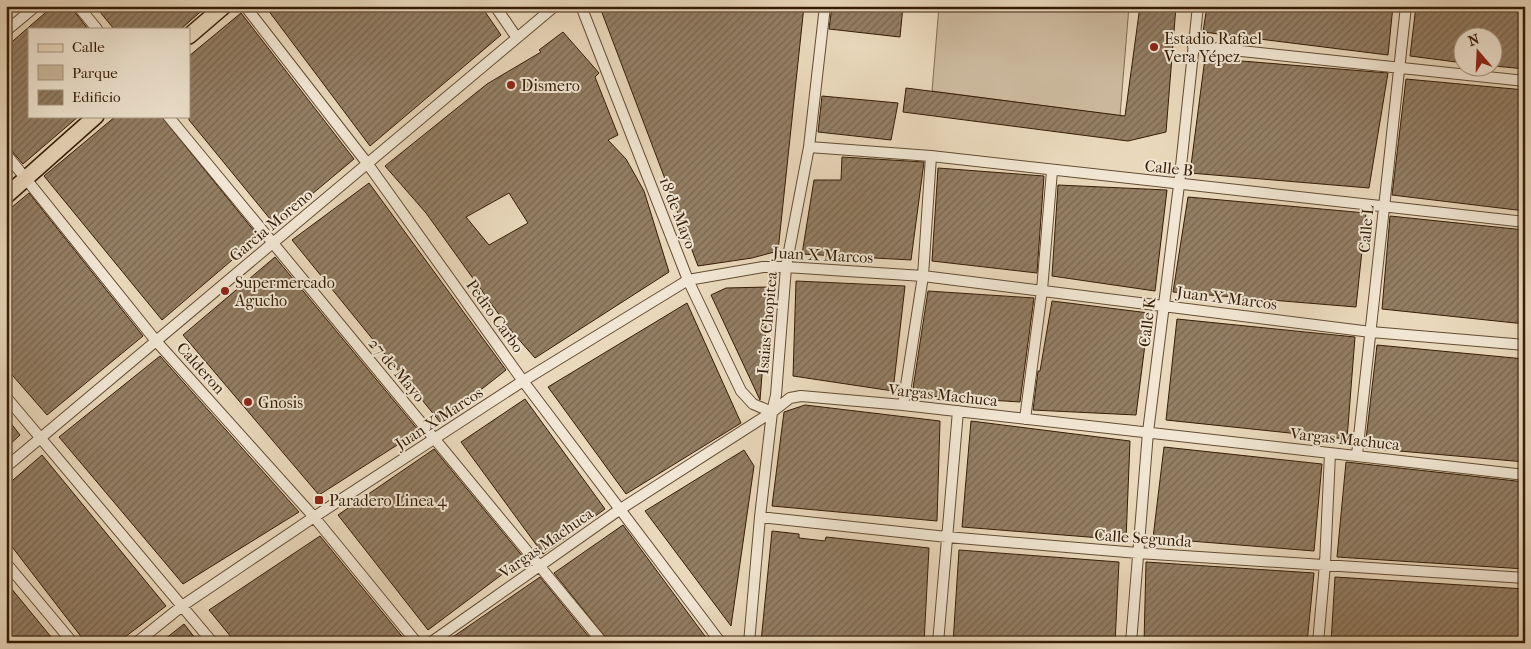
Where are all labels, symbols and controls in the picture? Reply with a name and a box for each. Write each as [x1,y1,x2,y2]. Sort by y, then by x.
legend [28,28,190,118]
north arrow [1454,28,1504,78]
place label: Estadio Rafael Vera Yépez [1163,29,1262,66]
text: N [1466,30,1482,50]
text: Calle [72,38,105,56]
marker: Estadio Rafael Vera Yépez [1148,41,1160,53]
text: Parque [72,64,118,82]
place label: Dismero [521,76,580,95]
marker: Dismero [505,79,517,91]
text: Edificio [72,88,121,106]
street label: Calle B [1144,156,1194,180]
street label: 18 de Mayo [656,174,700,252]
street label: Garcia Moreno [226,185,316,265]
street label: Calle L [1354,204,1378,254]
street label: Juan X Marcos [770,243,874,267]
street label: Isaias Chopitea [753,270,781,375]
place label: Supermercado Agucho [234,273,335,310]
street label: Pedro Carbo [462,276,528,356]
street label: Juan X Marcos [1174,282,1278,314]
marker: Supermercado Agucho [219,285,231,297]
street label: Calle K [1135,295,1160,348]
street label: 27 de Mayo [365,334,429,406]
street label: Calderon [173,338,230,398]
street label: Vargas Machuca [886,380,999,410]
street label: Juan X Marcos [390,383,486,454]
place label: Gnosis [258,393,303,412]
marker: Gnosis [242,396,254,408]
street label: Vargas Machuca [1288,424,1401,454]
place label: Paradero Linea 4 [329,491,447,510]
marker: Paradero Linea 4 [313,494,325,506]
street label: Vargas Machuca [495,503,597,583]
street label: Calle Segunda [1094,525,1193,551]

